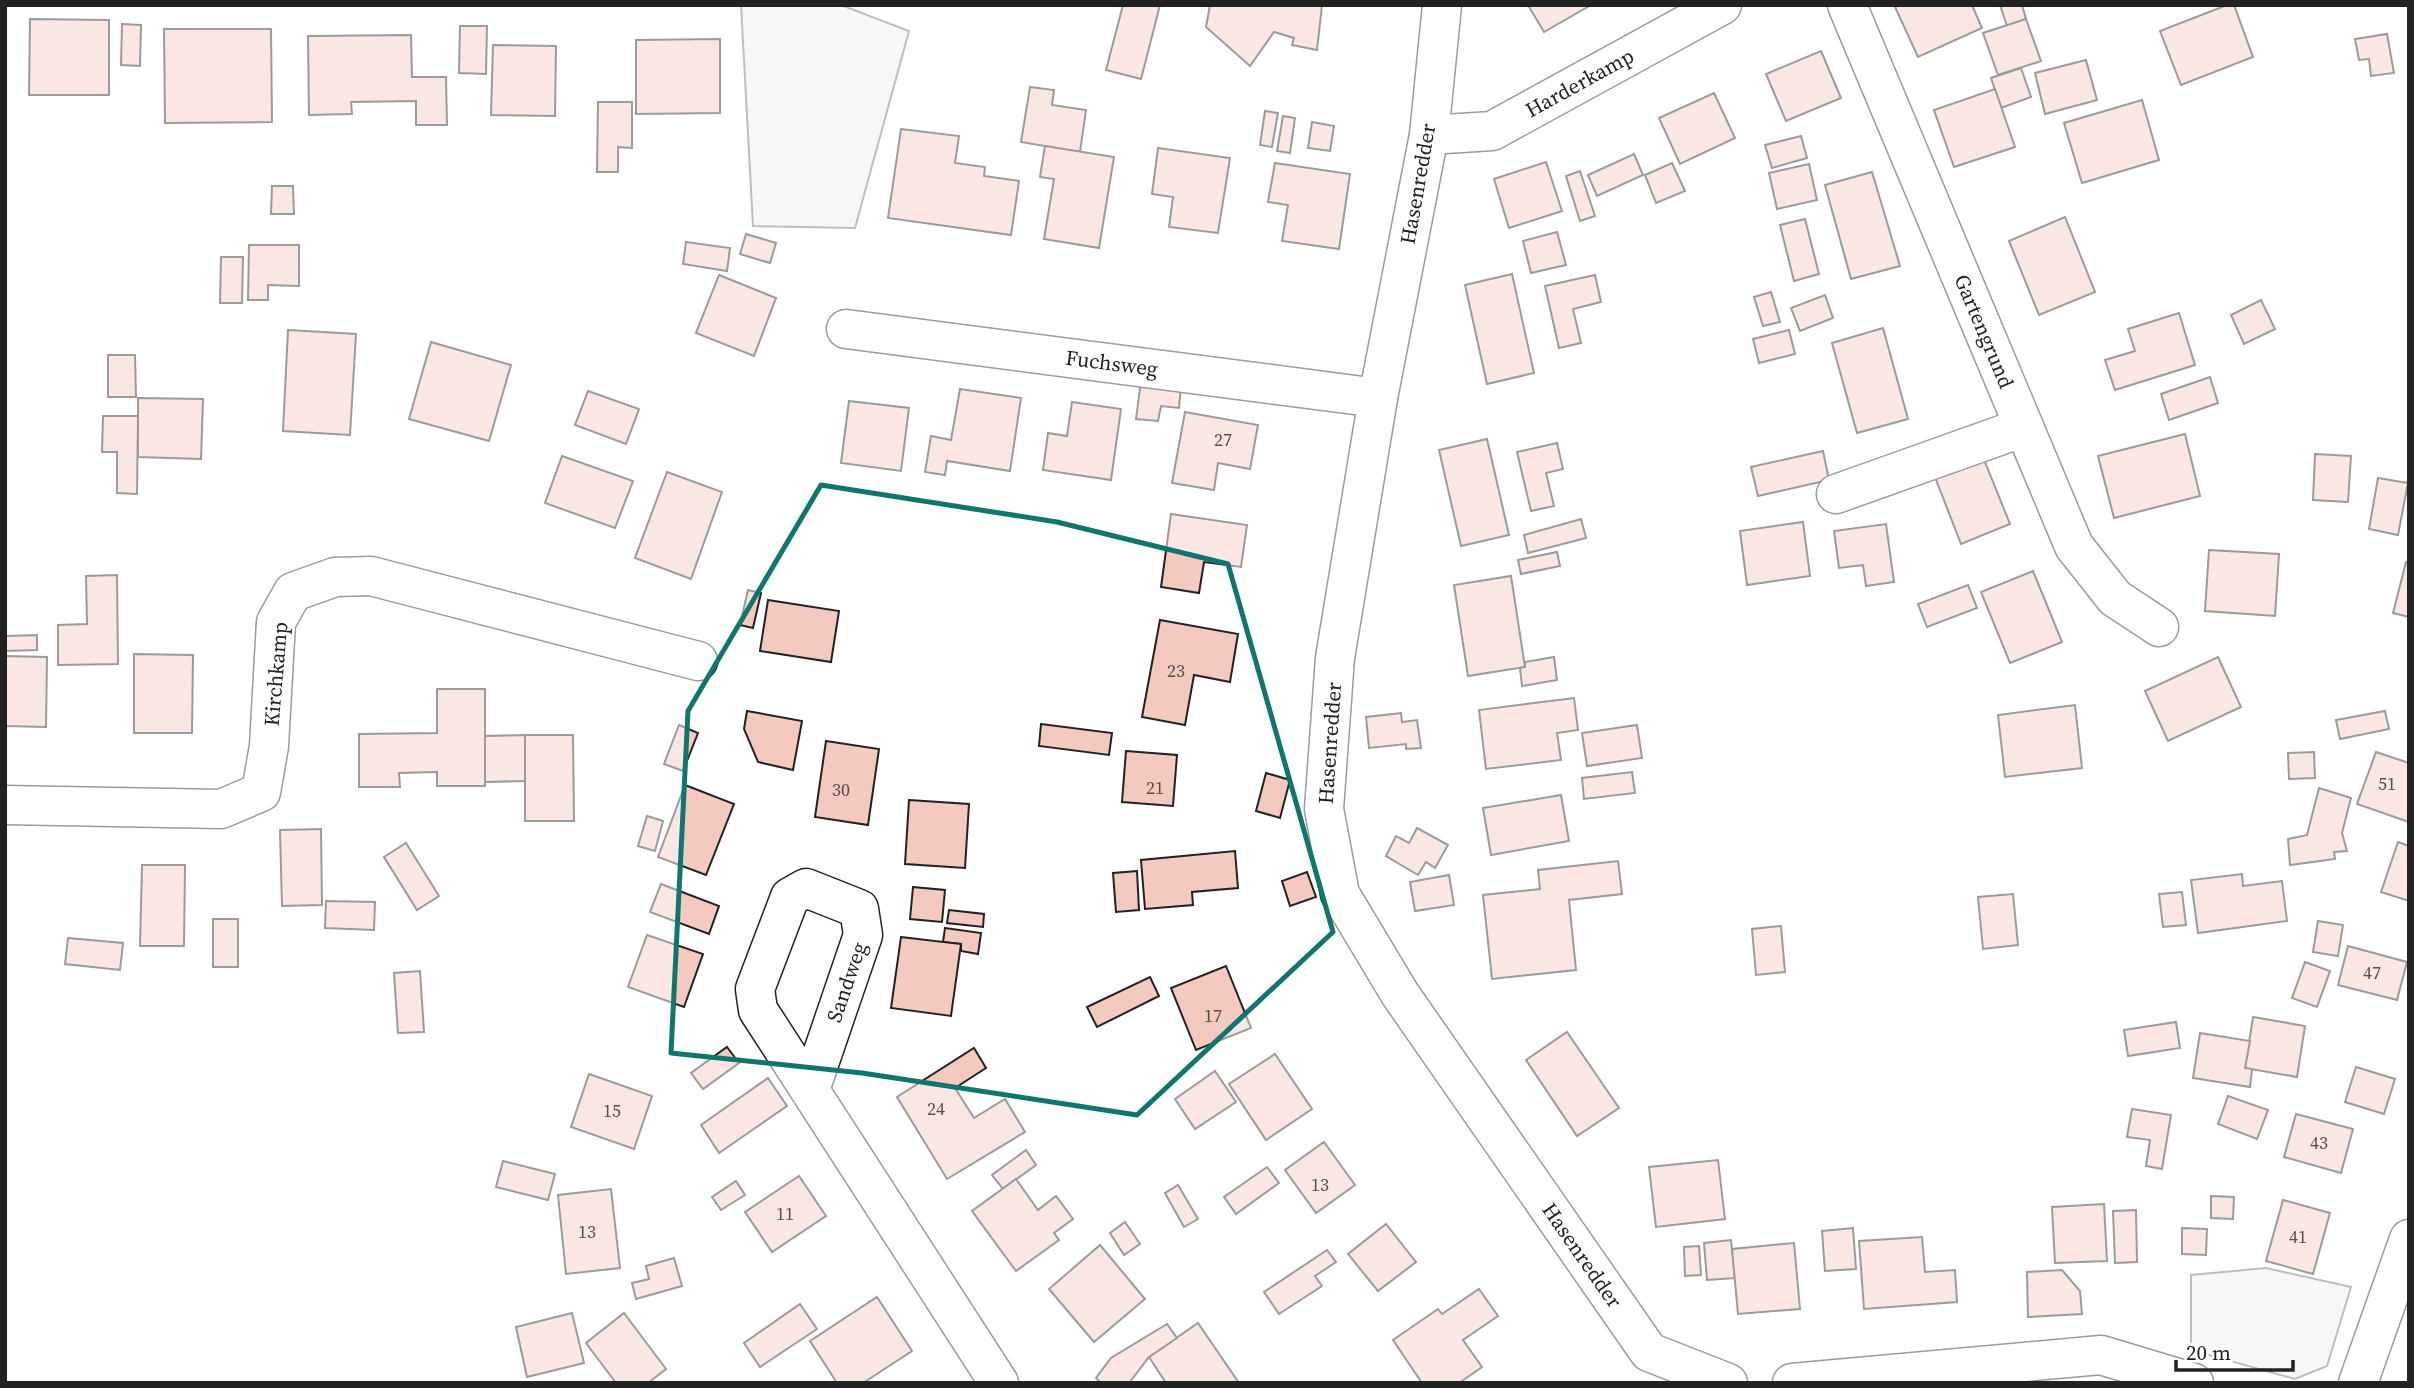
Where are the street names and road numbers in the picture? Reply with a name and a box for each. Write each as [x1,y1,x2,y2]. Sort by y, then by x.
street label: Harderkamp [1520,41,1639,124]
street label: Hasenredder [1393,121,1442,247]
street label: Gartengrund [1948,270,2021,393]
street label: Fuchsweg [1064,343,1160,383]
street label: Kirchkamp [257,621,295,727]
street label: Hasenredder [1311,681,1348,805]
street label: Sandweg [819,938,874,1026]
street label: Hasenredder [1535,1197,1629,1314]

